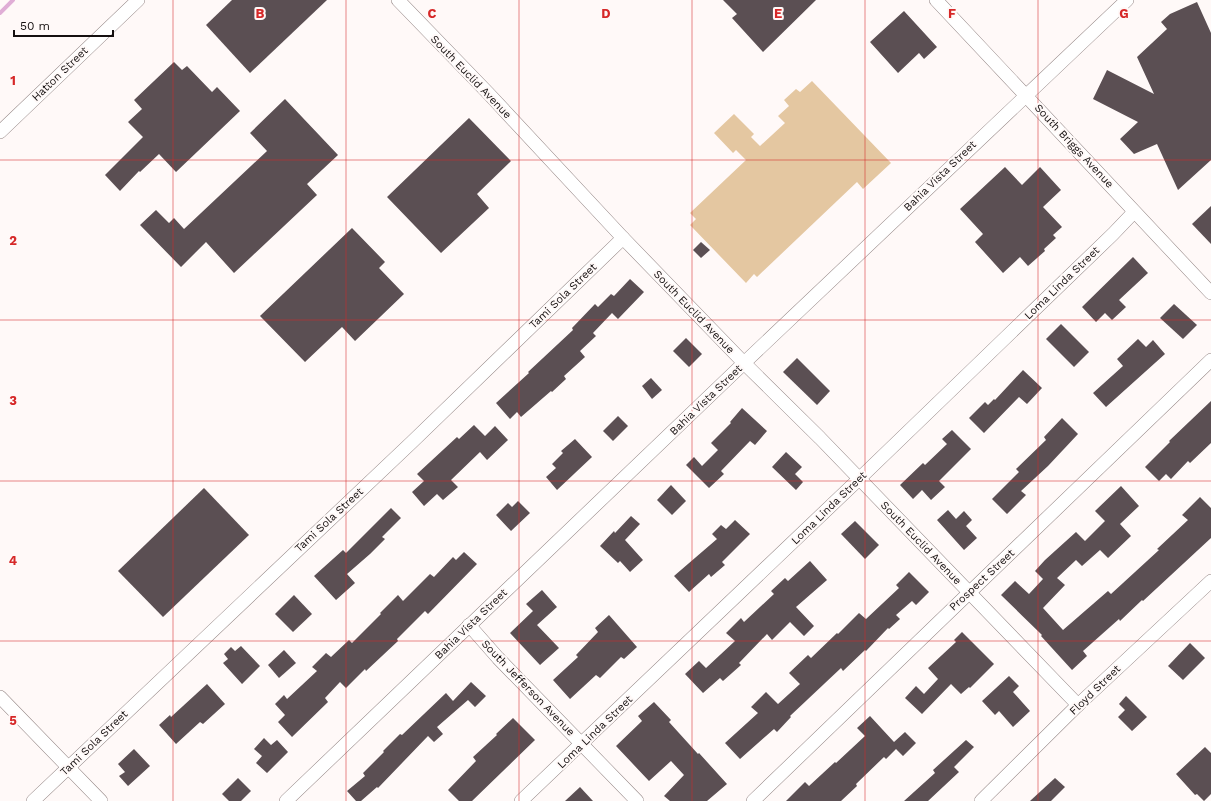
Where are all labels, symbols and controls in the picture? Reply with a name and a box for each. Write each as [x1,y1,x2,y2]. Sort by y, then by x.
text: B [256,6,265,21]
text: C [428,6,437,21]
text: D [601,6,611,21]
text: E [774,6,782,21]
text: F [948,6,956,21]
text: G [1119,6,1129,21]
scale bar [14,12,113,38]
text: 50 m [20,19,50,33]
street label: South Euclid Avenue [428,33,514,121]
street label: Hatton Street [29,44,91,104]
text: 1 [10,73,16,88]
street label: South Briggs Avenue [1032,101,1116,191]
street label: Bahia Vista Street [901,138,979,214]
text: 2 [9,233,17,248]
street label: Loma Linda Street [1022,244,1102,322]
street label: Tami Sola Street [527,260,600,332]
street label: South Euclid Avenue [651,268,737,356]
street label: Bahia Vista Street [667,362,745,438]
text: 3 [9,393,17,408]
street label: Loma Linda Street [789,469,869,547]
street label: Tami Sola Street [292,485,366,555]
street label: South Euclid Avenue [878,499,964,587]
street label: Prospect Street [947,546,1018,613]
text: 4 [9,553,18,568]
street label: Bahia Vista Street [432,586,510,662]
street label: South Jefferson Avenue [479,637,577,739]
street label: Floyd Street [1067,662,1124,718]
street label: Loma Linda Street [555,693,635,771]
street label: Tami Sola Street [58,707,131,779]
text: 5 [9,713,17,728]

